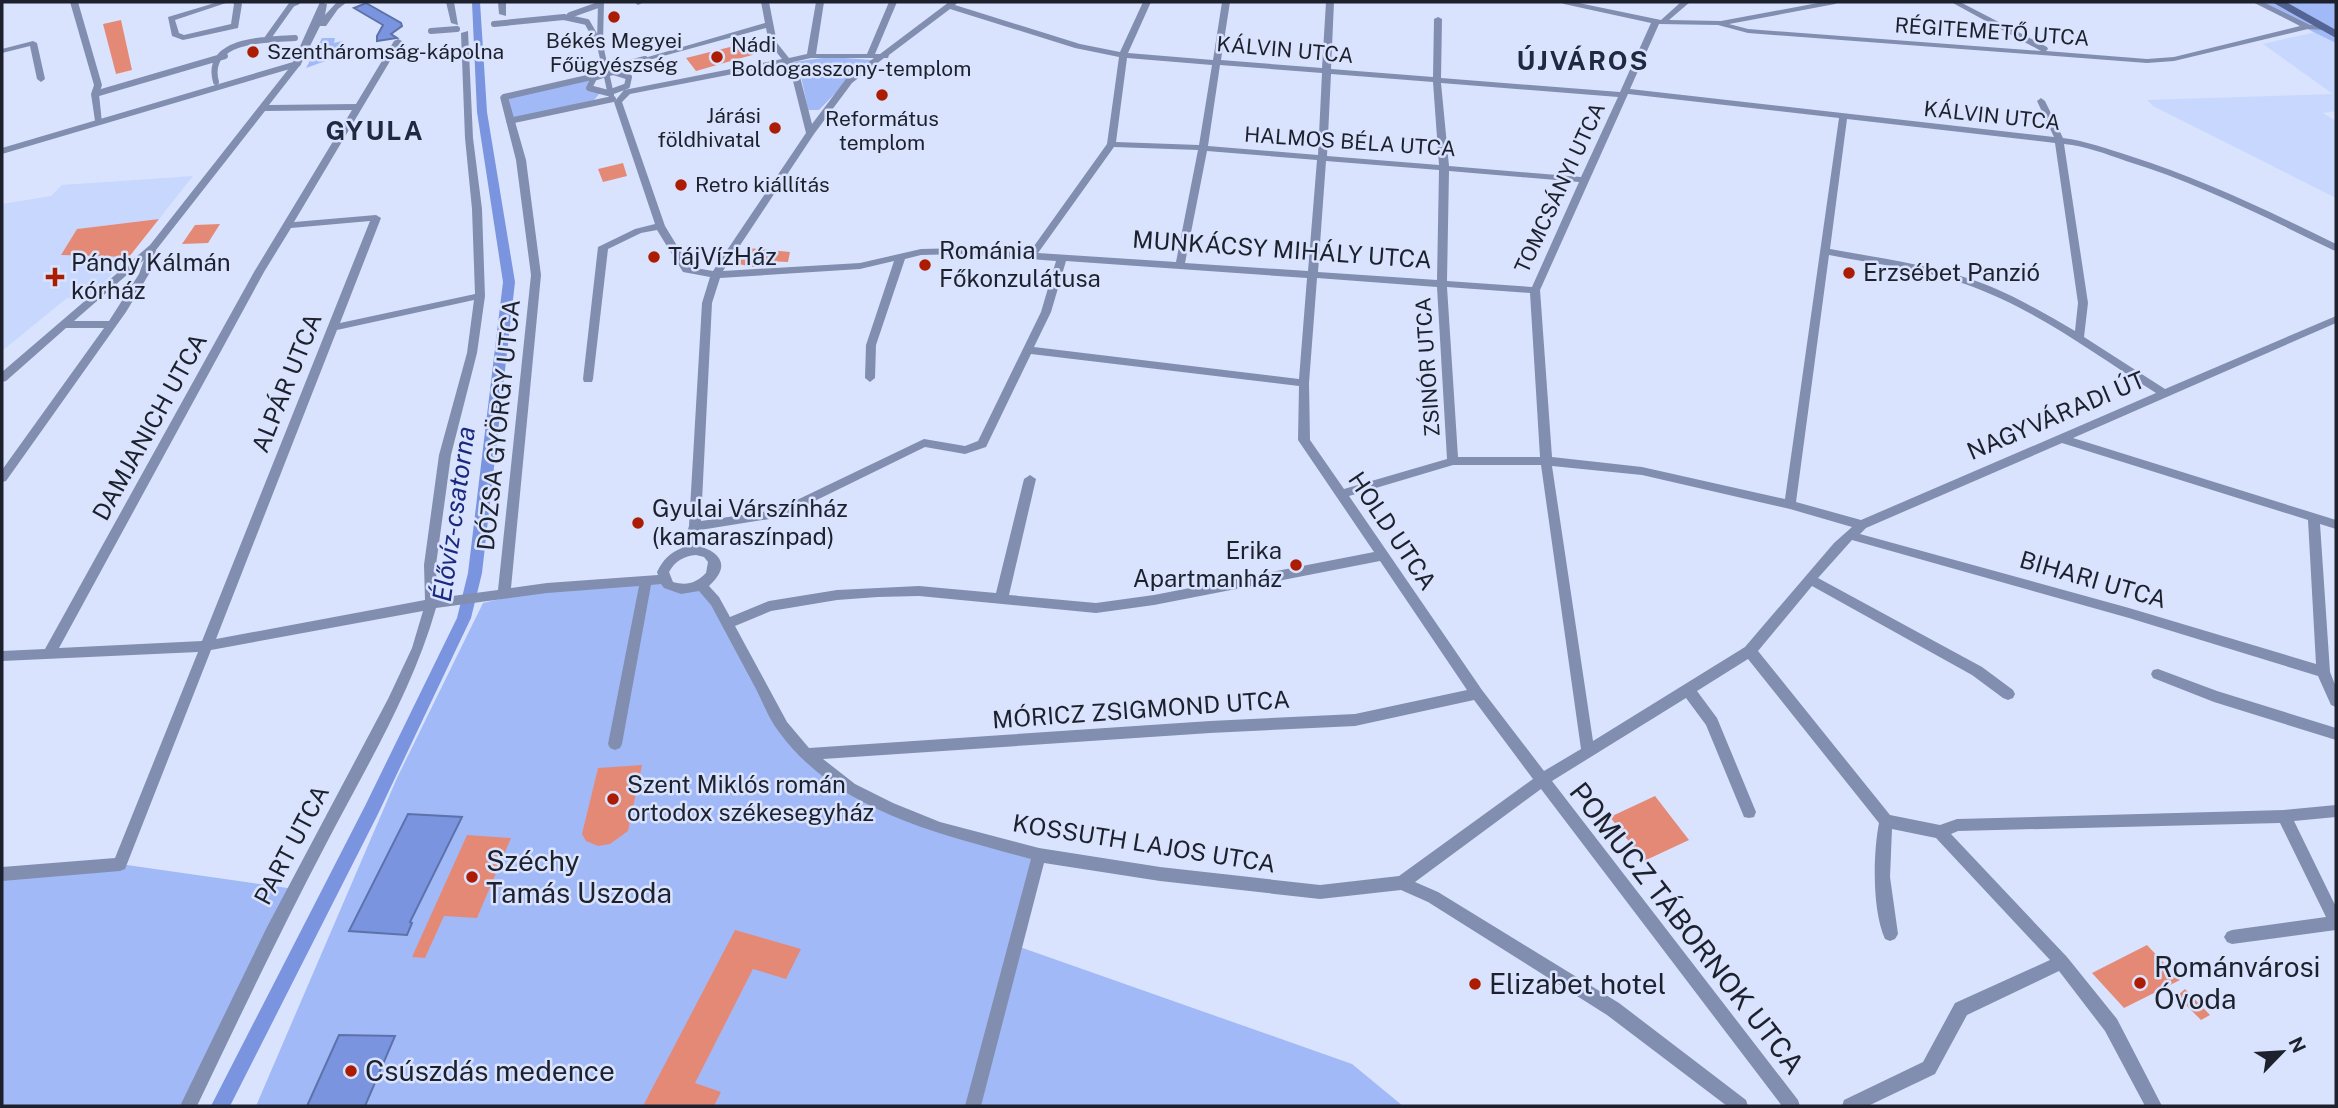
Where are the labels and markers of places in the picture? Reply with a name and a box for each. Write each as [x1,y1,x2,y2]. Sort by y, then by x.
marker: Békés Megyei Főügyészség [606,9,622,25]
place label: Békés Megyei Főügyészség [546,28,682,77]
place label: Nádi Boldogasszony-templom [731,32,971,81]
place label: Szentháromság-kápolna [267,39,504,64]
marker: Szentháromság-kápolna [245,44,261,60]
marker: Nádi Boldogasszony-templom [709,49,725,65]
marker: Református templom [874,87,890,103]
place label: Járási földhivatal [658,103,761,152]
place label: Református templom [825,106,939,155]
marker: Járási földhivatal [767,120,783,136]
place label: Retro kiállítás [695,172,830,197]
marker: Retro kiállítás [673,177,689,193]
place label: Románia Főkonzulátusa [939,236,1101,292]
place label: TájVízHáz [668,242,777,270]
place label: Pándy Kálmán kórház [71,248,231,304]
marker: TájVízHáz [646,249,662,265]
marker: Románia Főkonzulátusa [917,257,933,273]
place label: Erzsébet Panzió [1863,258,2040,286]
marker: Erzsébet Panzió [1841,265,1857,281]
marker: Pándy Kálmán kórház [45,267,65,287]
place label: Gyulai Várszínház (kamaraszínpad) [652,494,848,550]
marker: Gyulai Várszínház (kamaraszínpad) [630,515,646,531]
place label: Erika Apartmanház [1133,536,1282,592]
marker: Erika Apartmanház [1288,557,1304,573]
place label: Szent Miklós román ortodox székesegyház [627,770,874,826]
marker: Szent Miklós román ortodox székesegyház [605,791,621,807]
place label: Széchy Tamás Uszoda [486,844,672,909]
marker: Széchy Tamás Uszoda [464,869,480,885]
place label: Románvárosi Óvoda [2154,950,2321,1015]
place label: Elizabet hotel [1489,967,1666,1000]
marker: Románvárosi Óvoda [2132,975,2148,991]
marker: Elizabet hotel [1467,976,1483,992]
place label: Csúszdás medence [365,1054,615,1087]
marker: Csúszdás medence [343,1063,359,1079]

